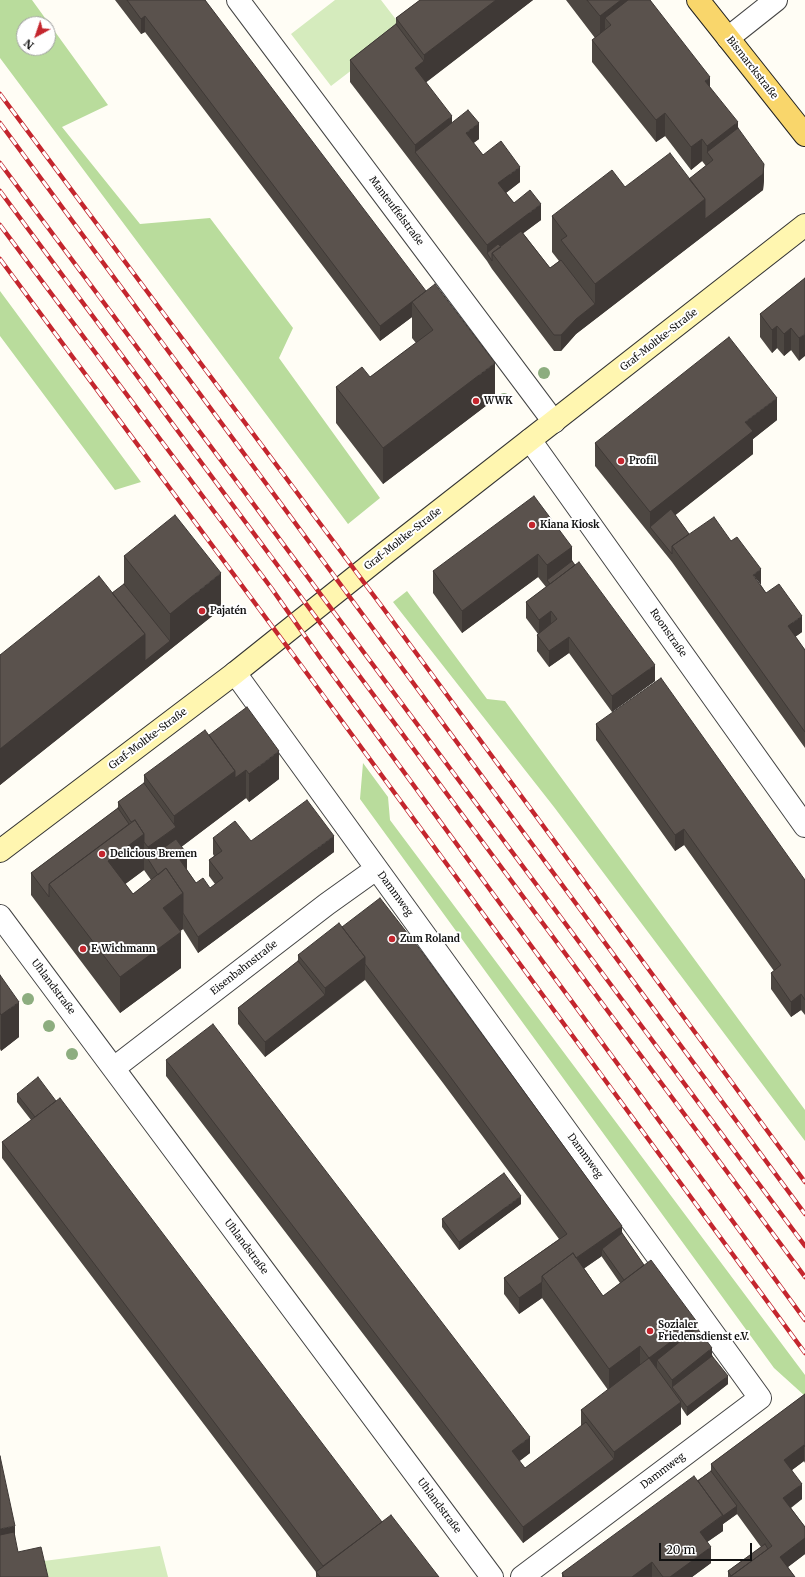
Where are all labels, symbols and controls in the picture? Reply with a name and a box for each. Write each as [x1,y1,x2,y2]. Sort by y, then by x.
north arrow [16,16,56,56]
street label: Bismarckstraße [724,34,780,102]
text: N [21,36,37,53]
street label: Manteuffelstraße [366,174,426,248]
street label: Graf-Moltke-Straße [618,306,700,374]
place label: WWK [484,395,513,407]
marker: WWK [471,396,481,406]
place label: Profil [629,455,657,467]
marker: Profil [616,456,626,466]
street label: Graf-Moltke-Straße [362,505,444,573]
place label: Kiana Kiosk [540,519,600,531]
marker: Kiana Kiosk [527,520,537,530]
place label: Pajatén [210,605,247,617]
marker: Pajatén [197,606,207,616]
street label: Roonstraße [647,607,689,659]
street label: Graf-Moltke-Straße [107,706,189,772]
place label: Delicious Bremen [110,848,197,860]
marker: Delicious Bremen [97,849,107,859]
street label: Dammweg [375,869,415,919]
place label: Zum Roland [400,933,460,945]
marker: Zum Roland [387,934,397,944]
street label: Eisenbahnstraße [208,938,280,998]
place label: F. Wichmann [91,943,156,955]
marker: F. Wichmann [78,944,88,954]
street label: Uhlandstraße [28,957,78,1017]
street label: Dammweg [565,1131,605,1181]
street label: Uhlandstraße [221,1217,271,1277]
place label: Sozialer Friedensdienst e.V. [658,1319,749,1342]
marker: Sozialer Friedensdienst e.V. [645,1326,655,1336]
street label: Dammweg [639,1450,687,1492]
street label: Uhlandstraße [414,1476,464,1536]
scale bar [661,1535,754,1561]
text: 20 m [666,1542,695,1557]

